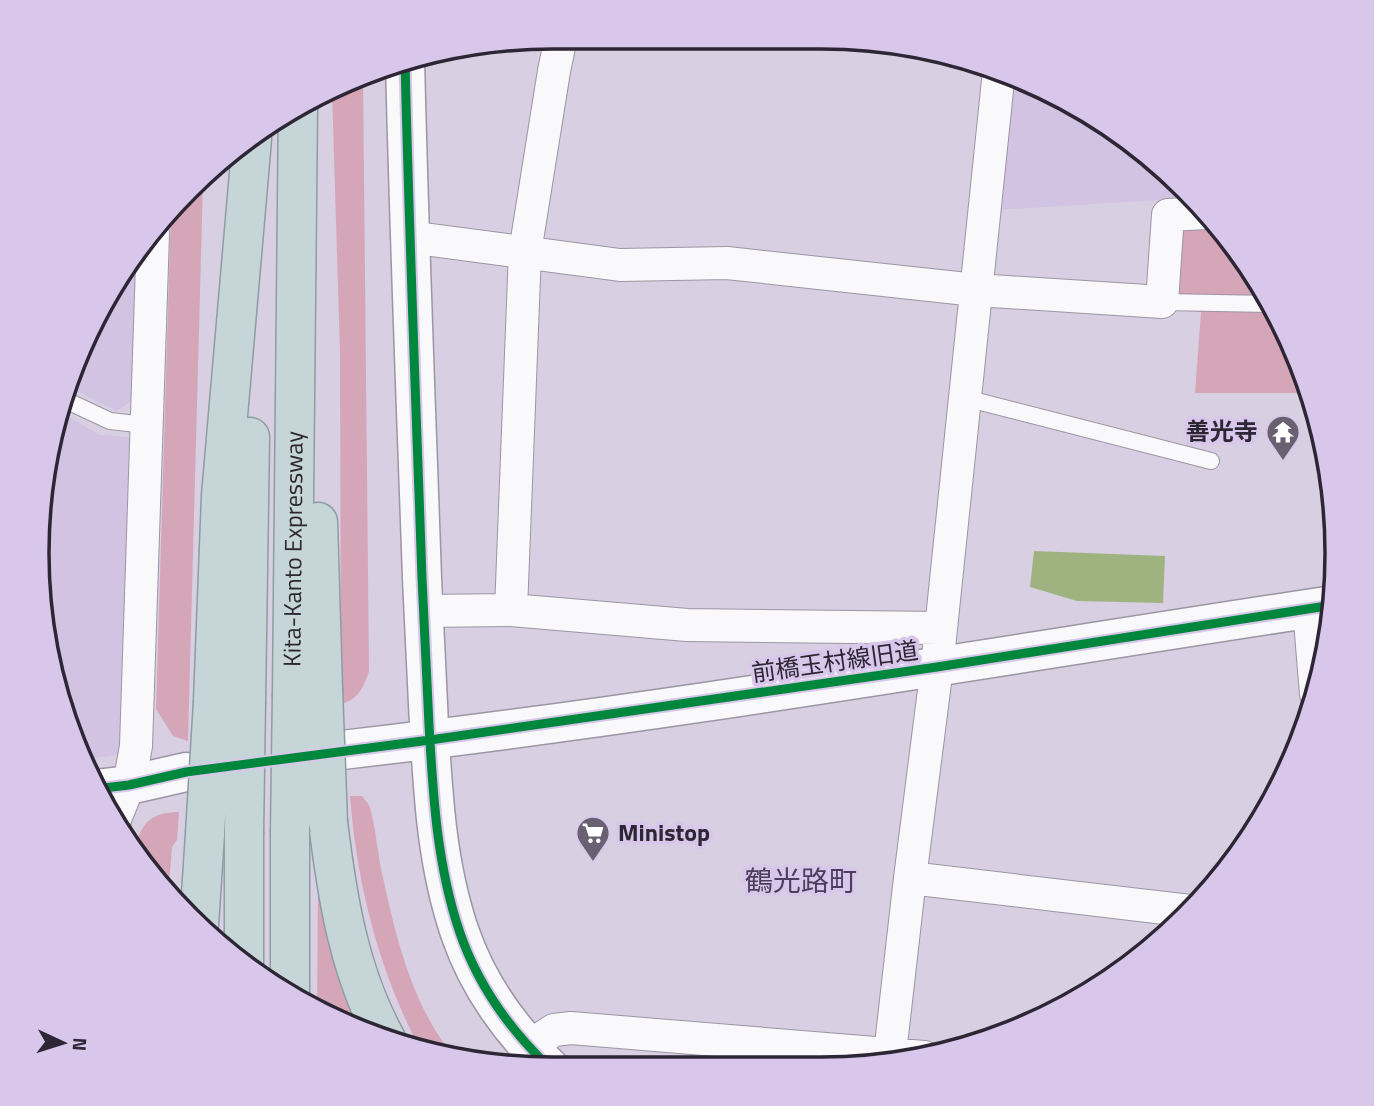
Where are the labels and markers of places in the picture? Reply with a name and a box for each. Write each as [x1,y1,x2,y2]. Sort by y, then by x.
place label: 善光寺 [1186,413,1258,449]
temple icon: 善光寺 [1264,413,1302,462]
supermarket icon: Ministop [574,814,612,863]
place label: Ministop [618,814,710,850]

